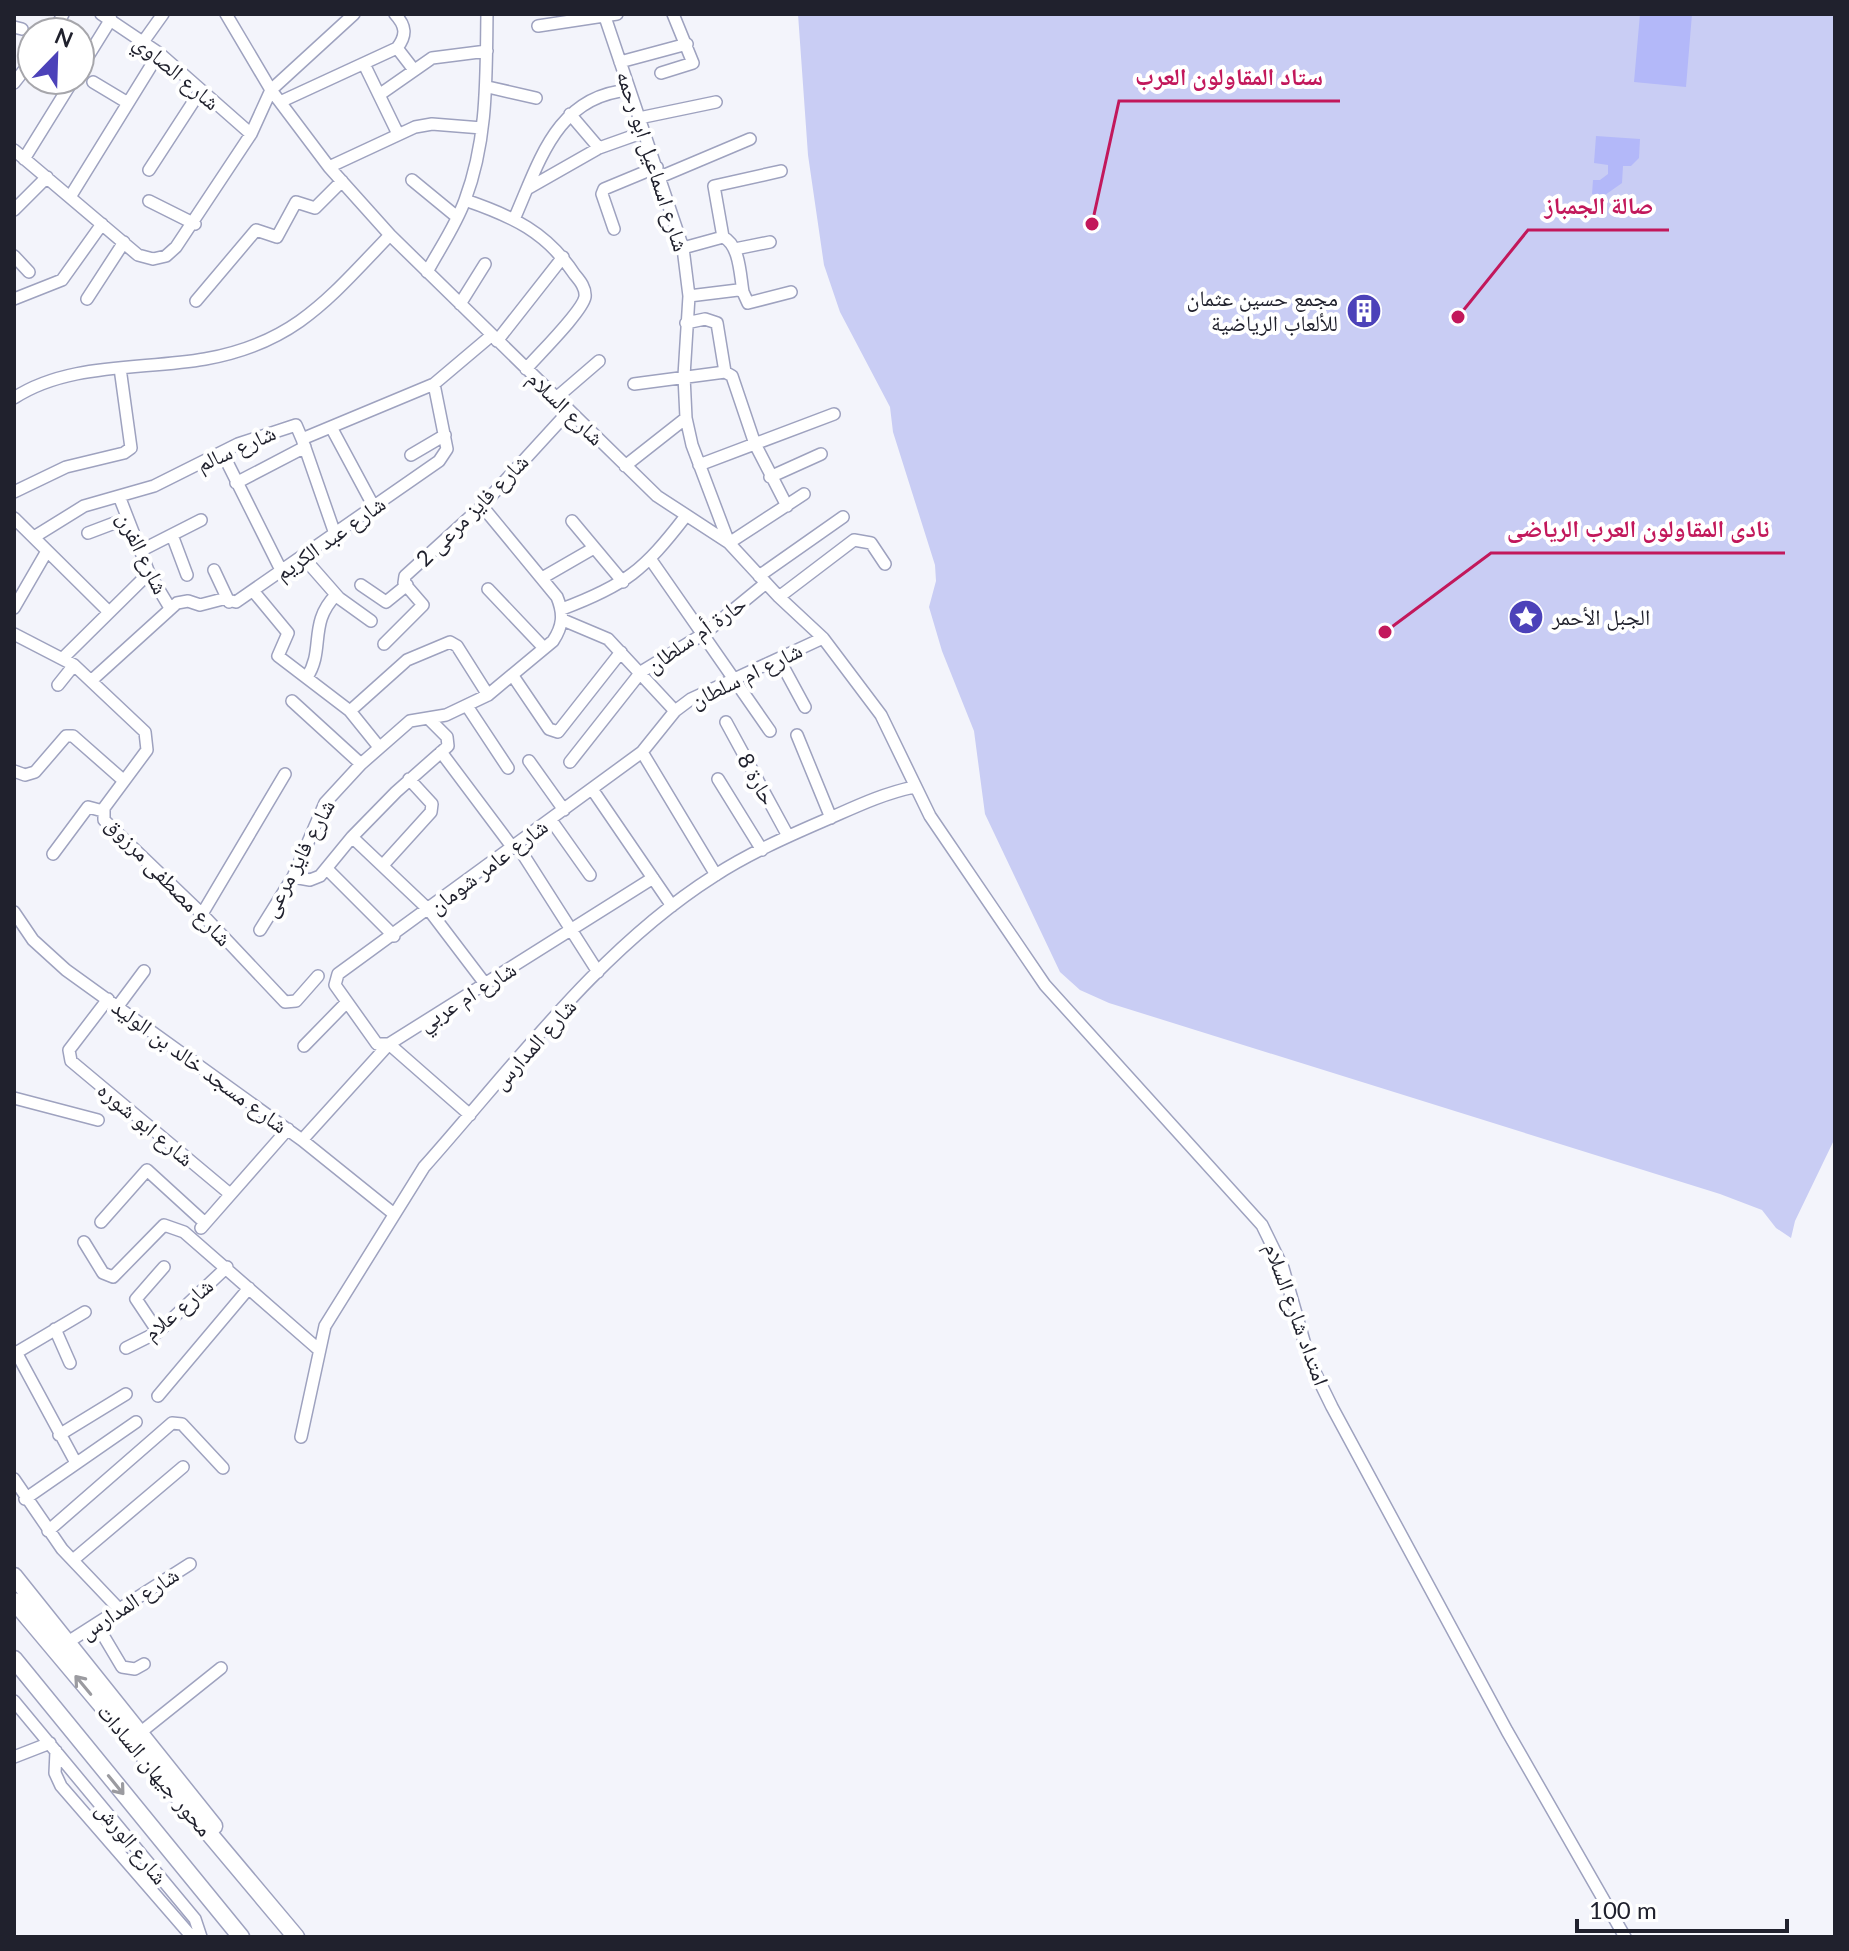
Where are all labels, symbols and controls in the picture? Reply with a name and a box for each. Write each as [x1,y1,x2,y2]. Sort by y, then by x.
north arrow [16,16,96,96]
text: N [51,21,77,53]
street label: شارع الصاوي [126,28,226,119]
callout: ستاد المقاولون العرب [1119,53,1340,101]
text: ستاد المقاولون العرب [1135,61,1323,91]
street label: شارع اسماعيل ابو رحمه [611,67,695,255]
callout: صالة الجمباز [1528,182,1669,230]
text: صالة الجمباز [1544,190,1653,220]
place label: مجمع حسين عثمان للألعاب الرياضية [1187,284,1338,336]
building icon: مجمع حسين عثمان للألعاب الرياضية [1345,292,1383,330]
street label: شارع السلام [521,365,610,452]
street label: شارع سالم [192,418,280,479]
street label: شارع فايز مرعى 2 [410,448,534,572]
street label: شارع عبد الكريم [269,490,391,587]
callout: نادى المقاولون العرب الرياضى [1491,505,1785,553]
street label: شارع الفرن [111,507,175,599]
text: نادى المقاولون العرب الرياضى [1507,513,1769,543]
street label: حارة أم سلطان [640,589,752,680]
place icon: الجبل الأحمر [1507,598,1545,636]
place label: الجبل الأحمر [1551,603,1650,631]
street label: شارع ام سلطان [685,636,807,715]
street label: حارة 8 [732,748,783,810]
street label: شارع فايز مرعى [255,794,341,922]
street label: شارع مصطفى مرزوق [100,810,238,952]
street label: شارع عامر شومان [423,812,553,920]
street label: شارع ام عربي [413,955,523,1040]
street label: شارع مسجد خالد بن الوليد [106,993,294,1139]
street label: شارع المدارس [486,993,582,1095]
street label: شارع ابو شوره [92,1076,200,1172]
street label: امتداد شارع السلام [1257,1239,1336,1389]
street label: شارع علام [137,1272,219,1347]
street label: شارع المدارس [74,1561,184,1645]
one-way arrow [74,1675,92,1696]
street label: محور جيهان السادات [91,1698,219,1842]
one-way arrow [107,1774,125,1795]
street label: شارع الورش [90,1796,174,1890]
scale bar [1577,1883,1787,1933]
text: 100 m [1589,1895,1657,1924]

